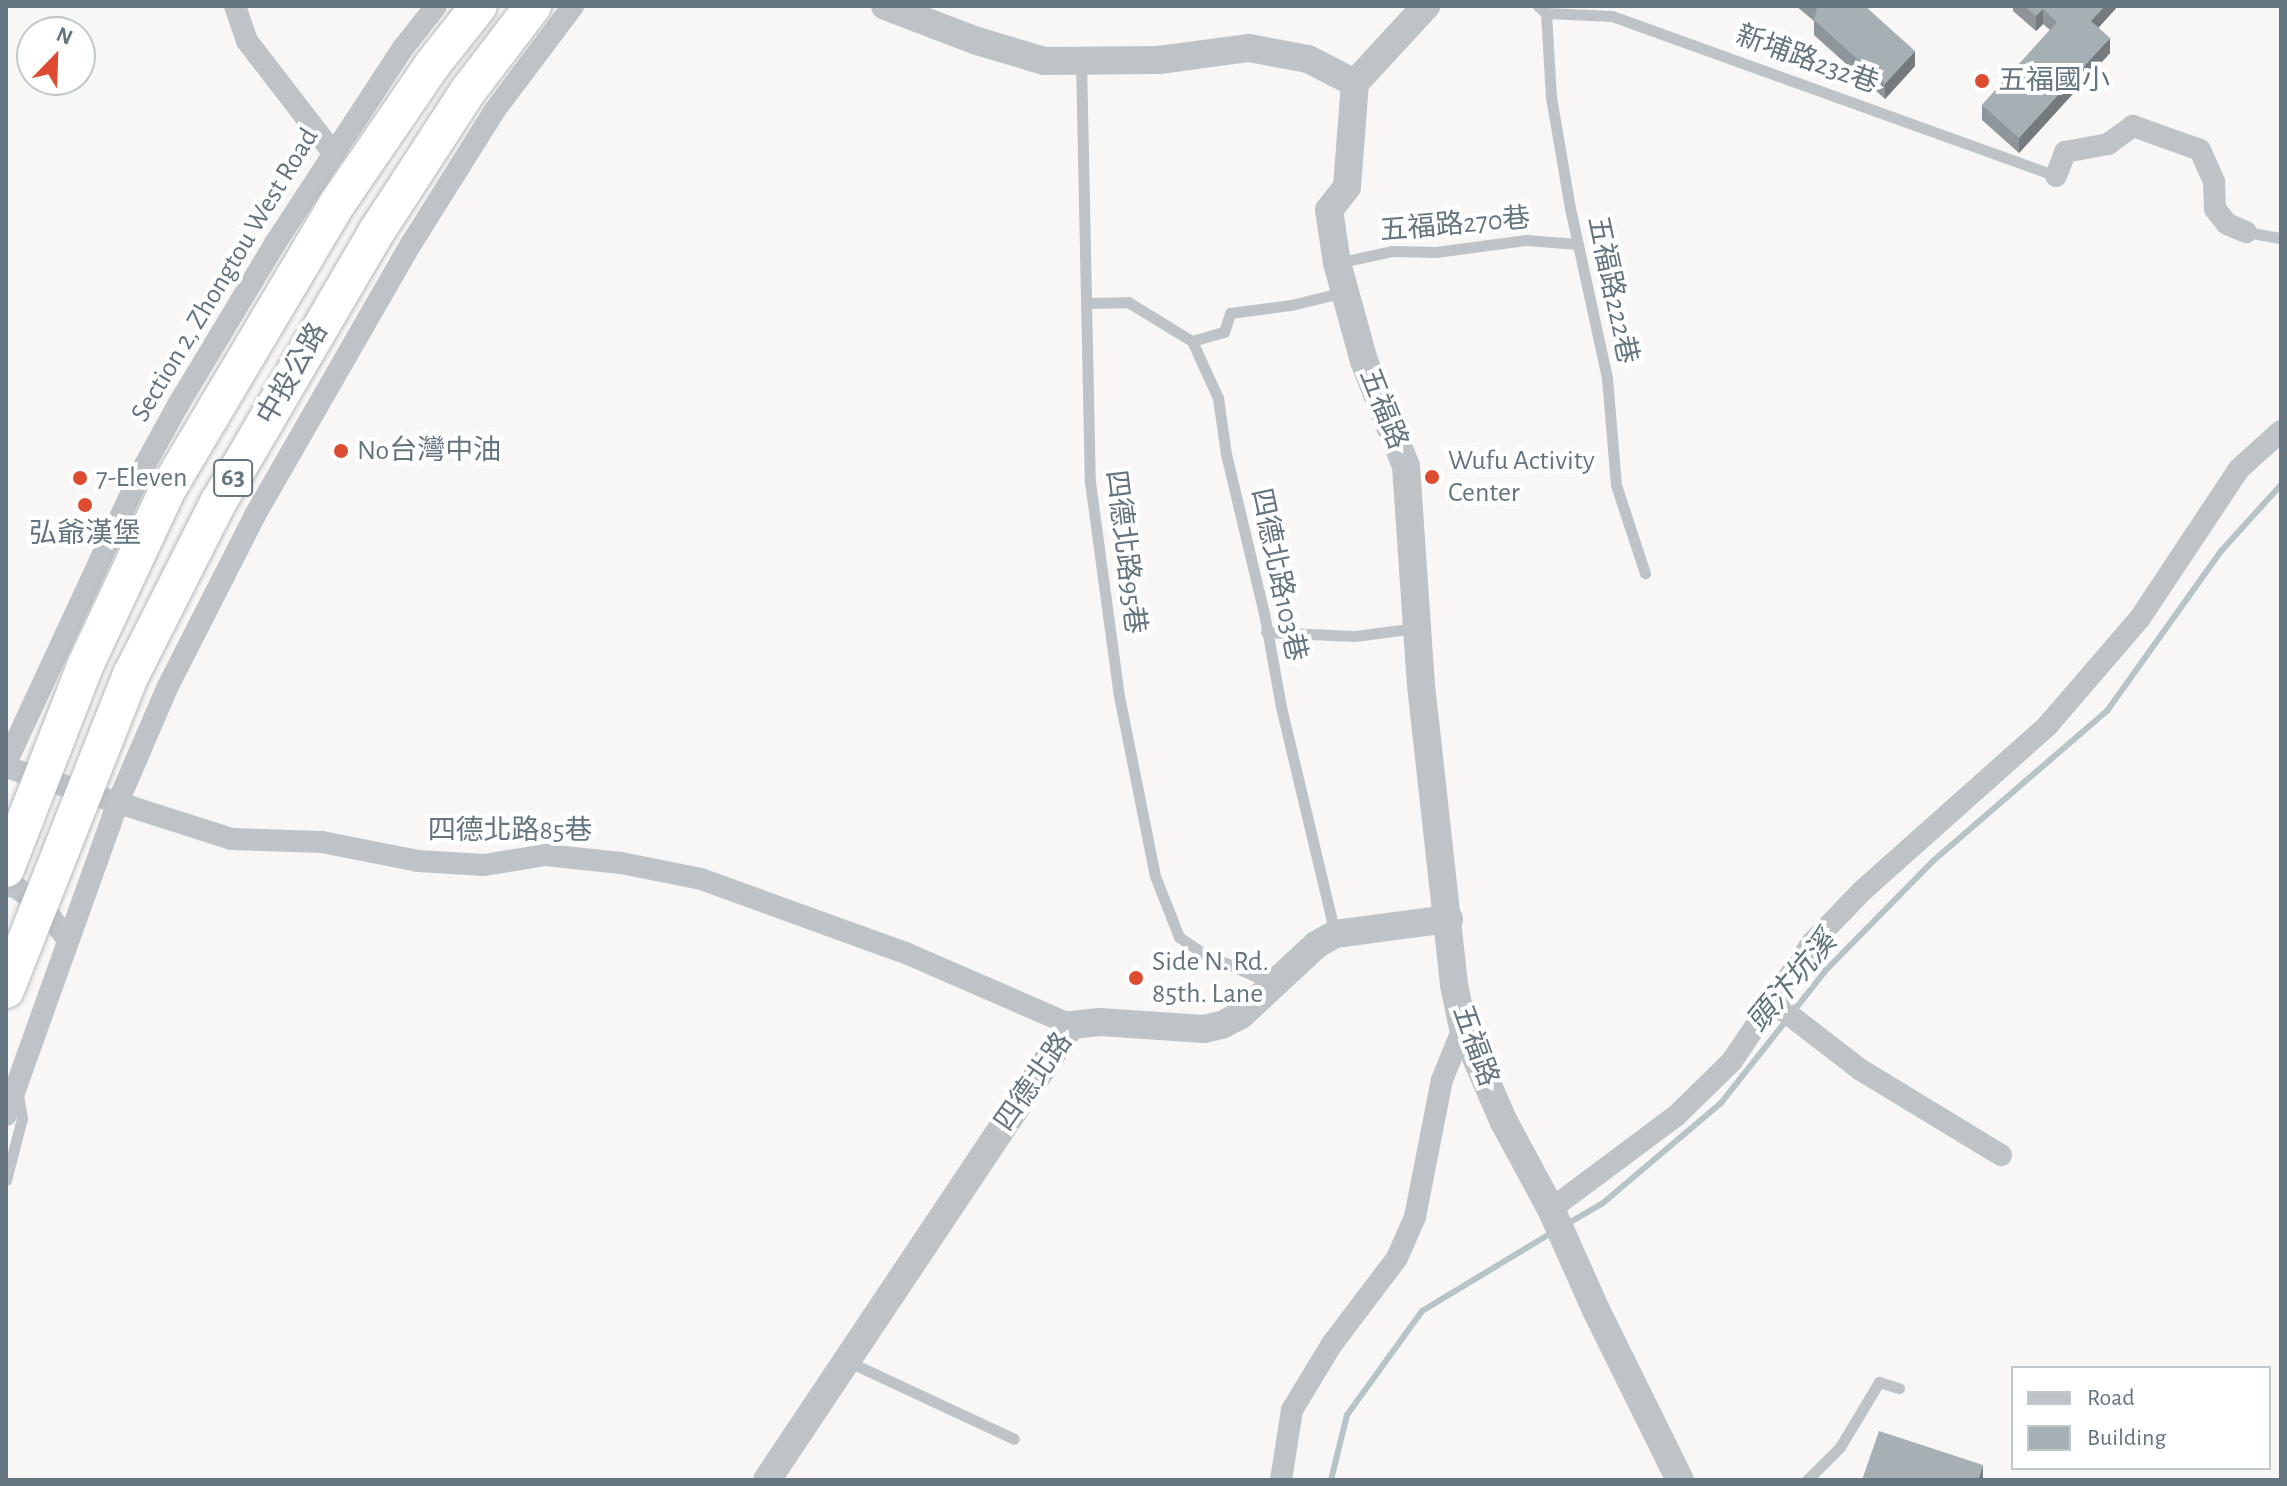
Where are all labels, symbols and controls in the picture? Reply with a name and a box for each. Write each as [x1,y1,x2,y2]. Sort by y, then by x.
north arrow [16,16,96,96]
street label: 新埔路232巷 [1731,19,1883,101]
text: N [53,23,76,49]
place label: 五福國小 [1998,64,2110,98]
marker: 五福國小 [1973,72,1991,90]
street label: Section 2, Zhongtou West Road [124,122,326,428]
street label: 五福路270巷 [1378,202,1532,248]
street label: 五福路222巷 [1580,213,1644,367]
street label: 中投公路 [250,317,336,431]
street label: 五福路 [1352,364,1414,454]
place label: No台灣中油 [357,434,501,468]
marker: No台灣中油 [332,442,350,460]
place label: Wufu Activity Center [1448,444,1595,510]
road number: 63 [213,456,253,500]
place label: 7-Eleven [96,461,188,495]
street label: 四德北路95巷 [1098,468,1152,636]
marker: Wufu Activity Center [1423,468,1441,486]
marker: 7-Eleven [71,469,89,487]
street label: 四德北路103巷 [1243,485,1313,665]
marker: 弘爺漢堡 [76,496,94,514]
place label: 弘爺漢堡 [29,517,141,551]
street label: 四德北路85巷 [428,814,592,848]
water label: 頭汴坑溪 [1740,924,1844,1040]
place label: Side N. Rd. 85th. Lane [1152,945,1269,1011]
marker: Side N. Rd. 85th. Lane [1127,969,1145,987]
street label: 五福路 [1445,1001,1505,1091]
street label: 四德北路 [988,1026,1080,1138]
legend [2011,1366,2271,1470]
text: Road [2087,1386,2135,1410]
text: Building [2087,1426,2166,1450]

